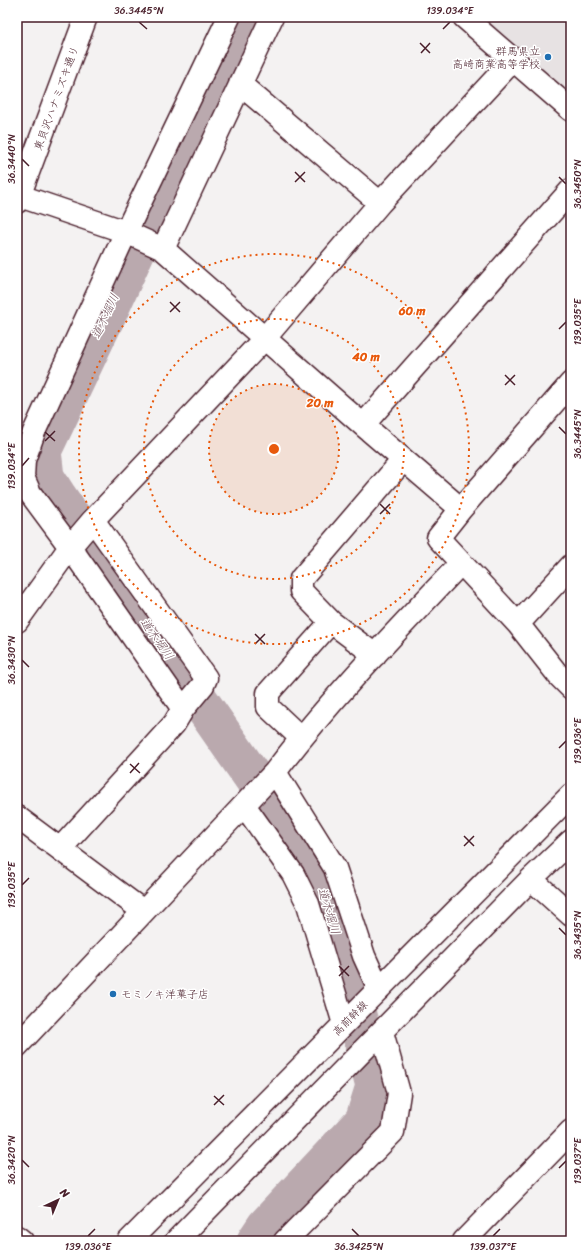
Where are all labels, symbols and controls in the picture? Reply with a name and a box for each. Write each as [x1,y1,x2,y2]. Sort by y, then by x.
text: 36.3445°N [114,2,164,20]
text: 139.034°E [427,2,475,20]
place label: 群馬県立 高崎商業高等学校 [452,42,540,74]
street label: 東貝沢ハナミズキ通り [29,43,84,153]
marker: 群馬県立 高崎商業高等学校 [543,52,553,62]
text: 36.3440°N [3,134,21,184]
text: 36.3450°N [569,159,587,209]
water label: 道木堀川 [85,290,125,342]
text: 139.035°E [569,297,587,345]
text: 60 m [398,300,426,322]
text: 40 m [351,346,380,368]
text: 20 m [306,392,334,414]
text: 36.3445°N [569,409,587,459]
text: 139.034°E [3,441,21,489]
centre of rings [267,442,281,456]
water label: 道木堀川 [134,613,180,665]
text: 36.3430°N [3,635,21,684]
text: 139.036°E [569,716,587,764]
text: 139.035°E [3,860,21,908]
water label: 道木堀川 [311,885,347,937]
text: 36.3435°N [569,911,587,959]
place label: モミノキ洋菓子店 [121,985,209,1004]
marker: モミノキ洋菓子店 [108,989,118,999]
street label: 高前幹線 [328,996,373,1041]
text: 36.3420°N [3,1135,21,1185]
text: 139.037°E [569,1136,587,1184]
north arrow [38,1180,78,1220]
text: N [55,1183,74,1203]
text: 139.036°E [65,1238,113,1256]
text: 36.3425°N [334,1238,384,1256]
text: 139.037°E [470,1238,518,1256]

